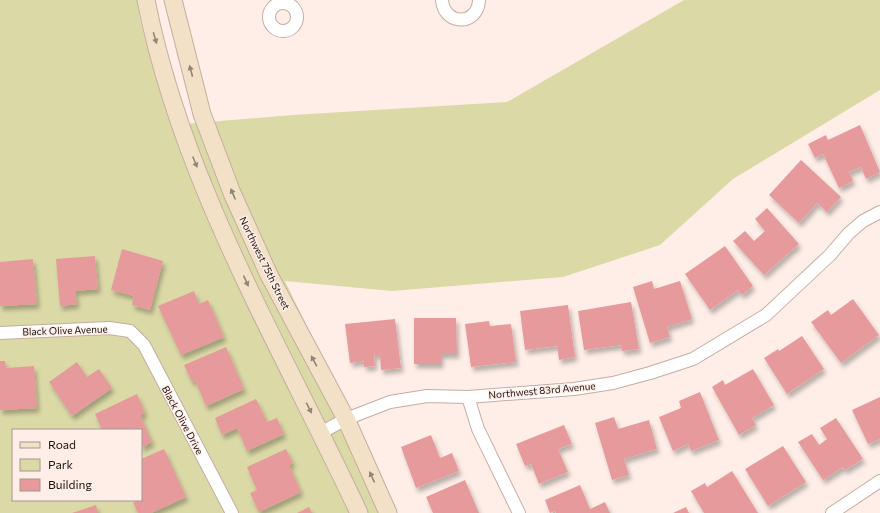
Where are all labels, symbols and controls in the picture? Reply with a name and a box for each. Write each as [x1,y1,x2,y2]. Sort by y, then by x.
one-way arrow [152,32,158,44]
one-way arrow [188,65,194,77]
one-way arrow [192,156,198,168]
one-way arrow [229,188,235,200]
street label: Northwest 75th Street [237,215,293,311]
one-way arrow [244,275,250,287]
street label: Black Olive Avenue [22,323,108,337]
one-way arrow [311,355,318,367]
street label: Northwest 83rd Avenue [488,379,596,401]
street label: Black Olive Drive [160,384,206,456]
one-way arrow [306,403,313,414]
legend [12,429,142,501]
text: Road [48,437,76,451]
text: Park [48,457,74,471]
one-way arrow [369,472,375,483]
text: Building [48,477,92,491]

